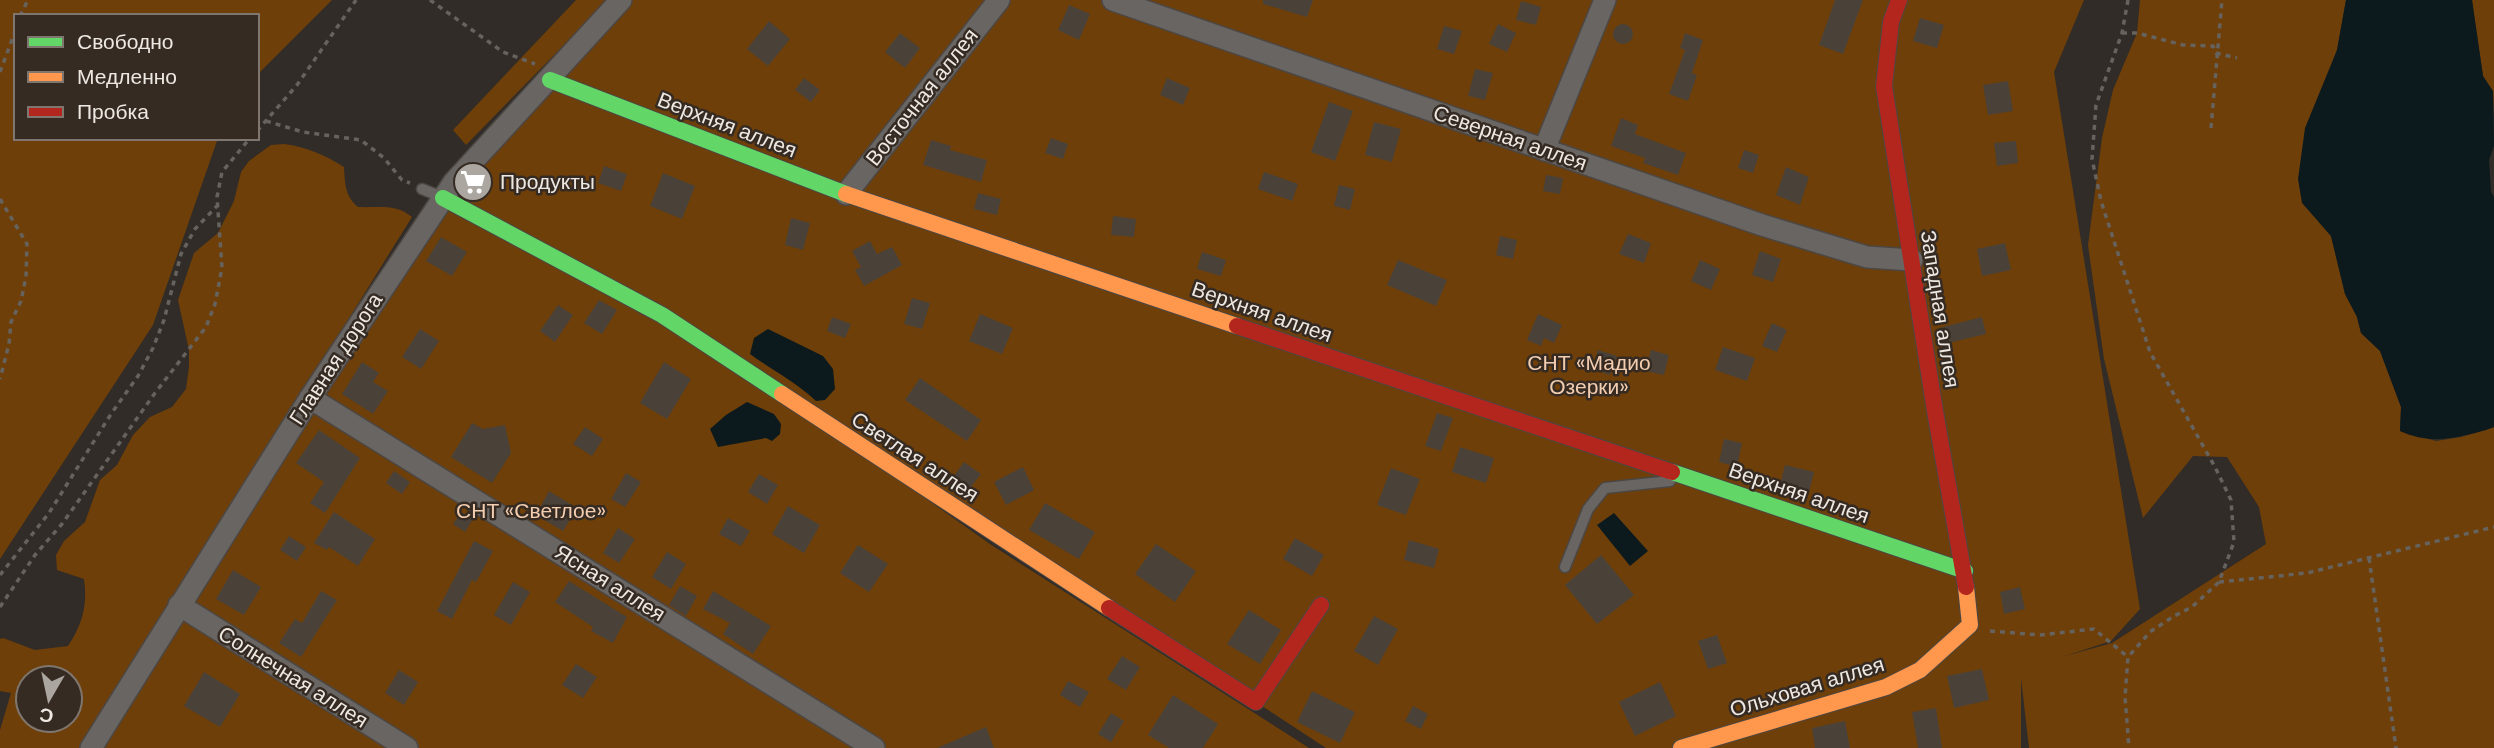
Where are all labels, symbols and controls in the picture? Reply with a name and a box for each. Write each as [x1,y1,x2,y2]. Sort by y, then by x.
legend [14,14,259,140]
street label: Восточная аллея [859,23,985,171]
text: Свободно [77,28,174,56]
text: Медленно [77,63,177,91]
street label: Верхняя аллея [653,86,801,164]
text: Пробка [77,98,149,126]
street label: Северная аллея [1430,99,1590,177]
supermarket icon: Продукты [452,161,494,203]
place label: Продукты [500,168,595,196]
street label: Западная аллея [1914,228,1966,390]
street label: Верхняя аллея [1188,275,1336,349]
street label: Главная дорога [283,288,389,430]
park label: СНТ «Мадио Озерки» [1527,349,1651,401]
street label: Светлая аллея [846,405,984,509]
street label: Верхняя аллея [1725,456,1873,530]
park label: СНТ «Светлое» [456,497,606,525]
street label: Ясная аллея [550,538,670,628]
street label: Солнечная аллея [213,620,373,734]
street label: Ольховая аллея [1726,650,1888,724]
north arrow [14,664,84,734]
text: С [37,702,55,729]

